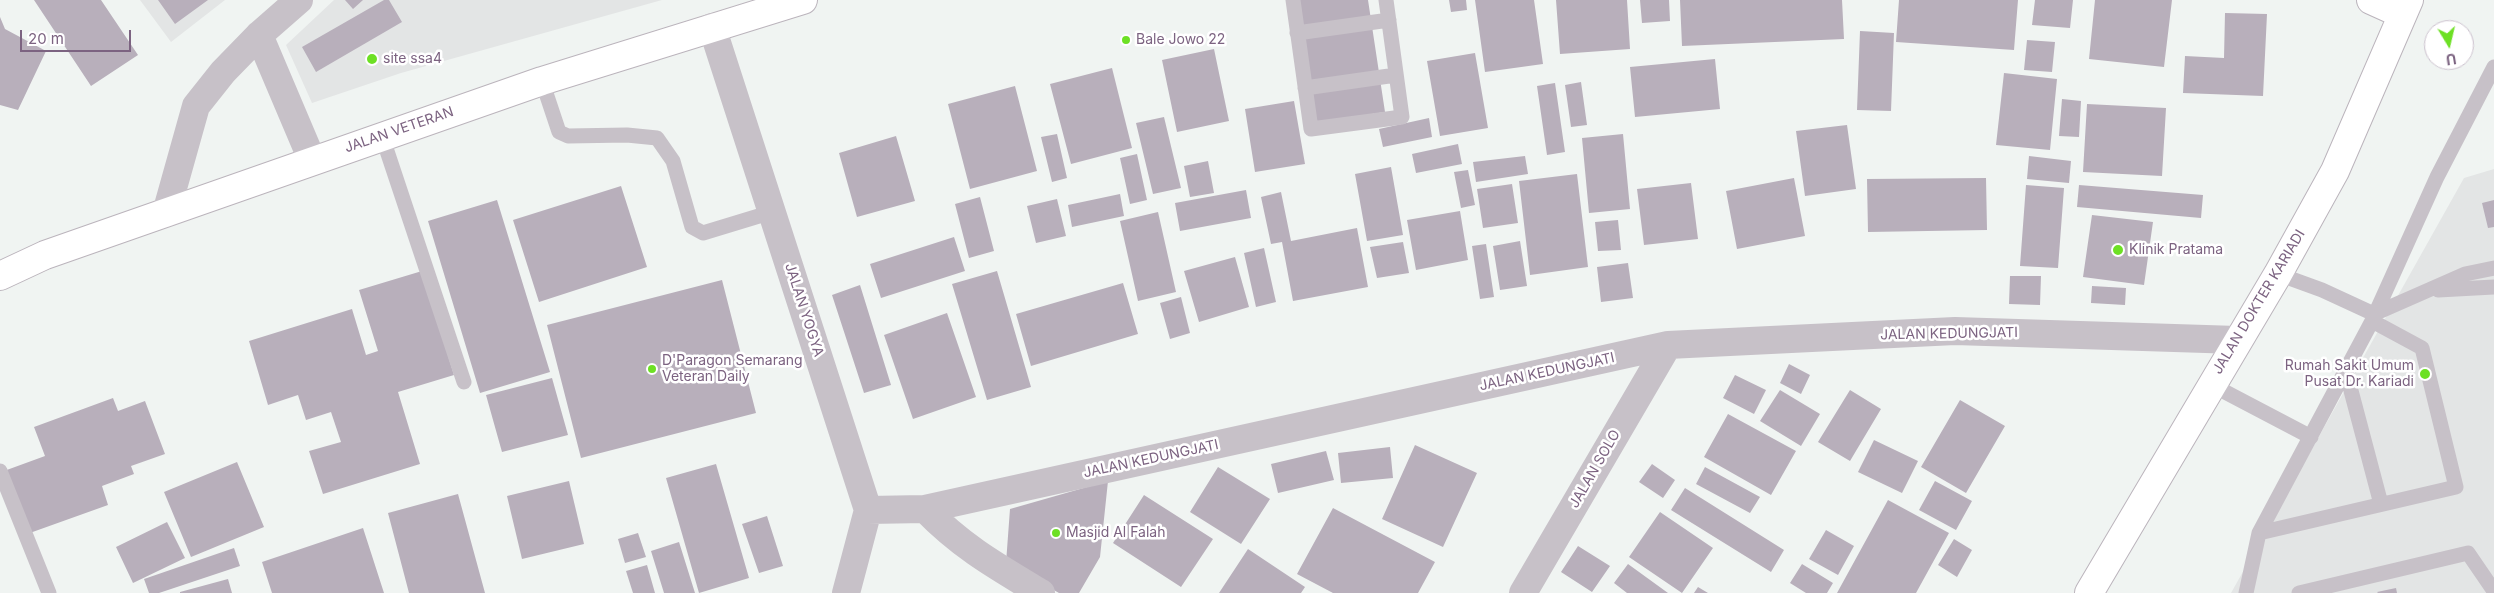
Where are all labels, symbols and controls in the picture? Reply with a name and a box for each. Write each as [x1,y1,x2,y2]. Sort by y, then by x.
scale bar [22,20,134,52]
north arrow [2424,20,2474,70]
text: 20 m [28,29,64,48]
place label: Bale Jowo 22 [1136,32,1225,48]
marker: Bale Jowo 22 [1120,34,1132,46]
text: U [2445,50,2458,69]
place label: site ssa4 [383,51,442,67]
marker: site ssa4 [365,52,379,66]
street label: JALAN VETERAN [342,103,456,157]
street label: JALAN DOKTER KARIADI [2209,227,2309,377]
place label: Klinik Pratama [2129,242,2223,258]
marker: Klinik Pratama [2111,243,2125,257]
street label: JALAN YOGYA [781,261,827,359]
street label: JALAN KEDUNGJATI [1880,324,2018,344]
street label: JALAN KEDUNGJATI [1478,349,1616,395]
place label: D'Paragon Semarang Veteran Daily [662,353,803,386]
place label: Rumah Sakit Umum Pusat Dr. Kariadi [2285,358,2414,391]
marker: D'Paragon Semarang Veteran Daily [646,363,658,375]
marker: Rumah Sakit Umum Pusat Dr. Kariadi [2418,367,2432,381]
street label: JALAN SOLO [1566,427,1624,511]
street label: JALAN KEDUNGJATI [1082,436,1220,482]
place label: Masjid Al Falah [1066,525,1165,541]
marker: Masjid Al Falah [1050,527,1062,539]

